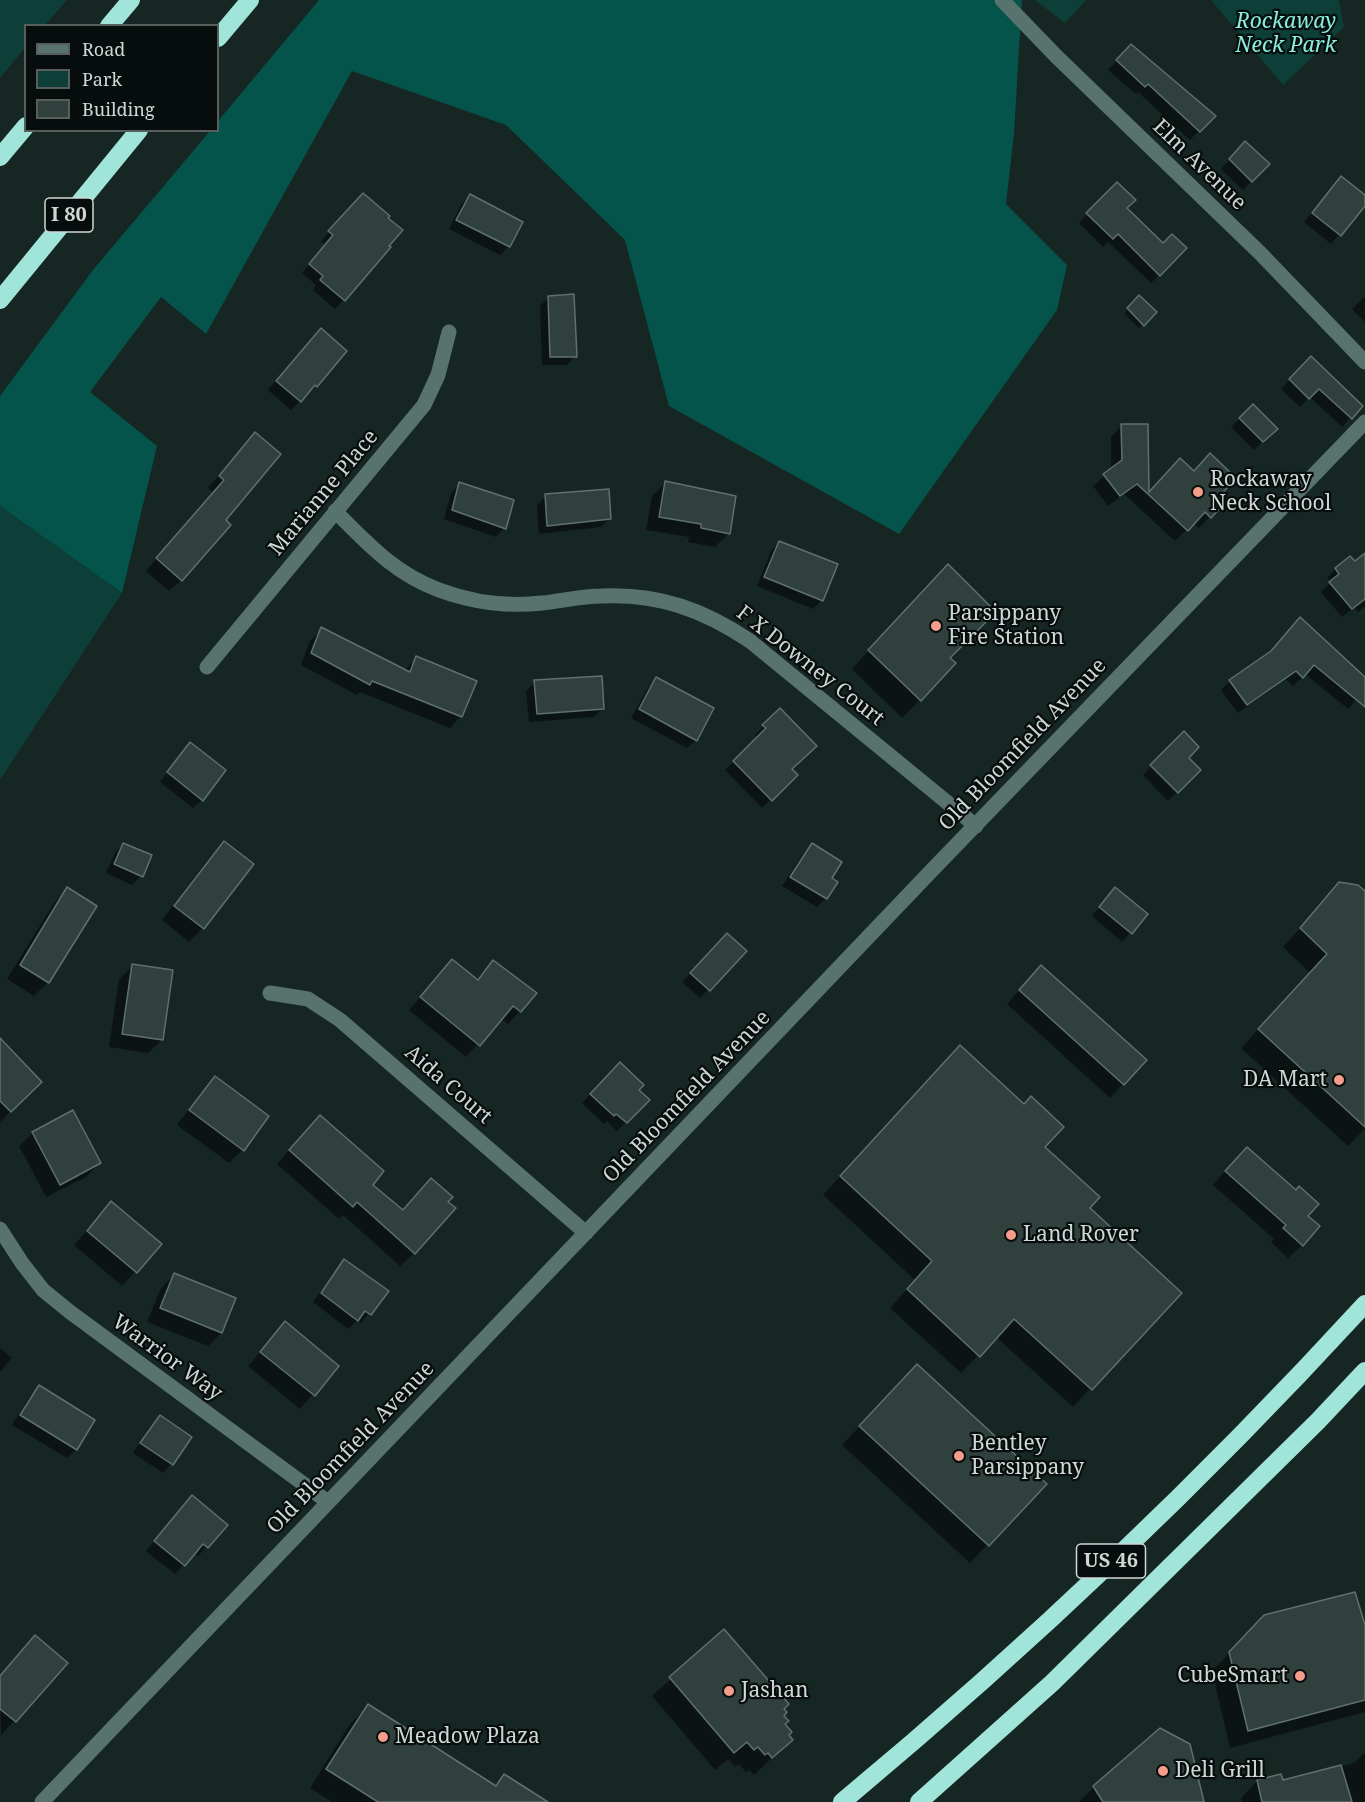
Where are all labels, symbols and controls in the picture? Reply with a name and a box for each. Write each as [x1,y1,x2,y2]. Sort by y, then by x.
park label: Rockaway Neck Park [1236,9,1336,59]
legend [24,24,219,132]
text: Road [82,37,125,61]
text: Park [82,67,122,91]
text: Building [82,97,155,121]
street label: Elm Avenue [1147,114,1251,216]
road number: I 80 [45,198,93,232]
street label: Marianne Place [264,425,384,561]
place label: Rockaway Neck School [1210,467,1331,517]
marker: Rockaway Neck School [1191,485,1205,499]
street label: F X Downey Court [731,601,889,731]
place label: Parsippany Fire Station [948,601,1064,651]
marker: Parsippany Fire Station [929,619,943,633]
street label: Old Bloomfield Avenue [934,654,1112,836]
street label: Old Bloomfield Avenue [598,1006,776,1188]
street label: Aida Court [399,1040,497,1130]
place label: DA Mart [1243,1067,1327,1093]
marker: DA Mart [1332,1073,1346,1087]
place label: Land Rover [1023,1222,1139,1248]
marker: Land Rover [1004,1228,1018,1242]
street label: Warrior Way [107,1310,227,1406]
street label: Old Bloomfield Avenue [262,1357,440,1539]
place label: Bentley Parsippany [971,1431,1084,1481]
marker: Bentley Parsippany [952,1449,966,1463]
road number: US 46 [1076,1544,1146,1578]
place label: CubeSmart [1177,1663,1288,1689]
marker: CubeSmart [1293,1669,1307,1683]
place label: Jashan [741,1678,808,1704]
marker: Jashan [722,1684,736,1698]
place label: Meadow Plaza [395,1724,540,1750]
marker: Meadow Plaza [376,1730,390,1744]
place label: Deli Grill [1175,1758,1265,1784]
marker: Deli Grill [1156,1764,1170,1778]

